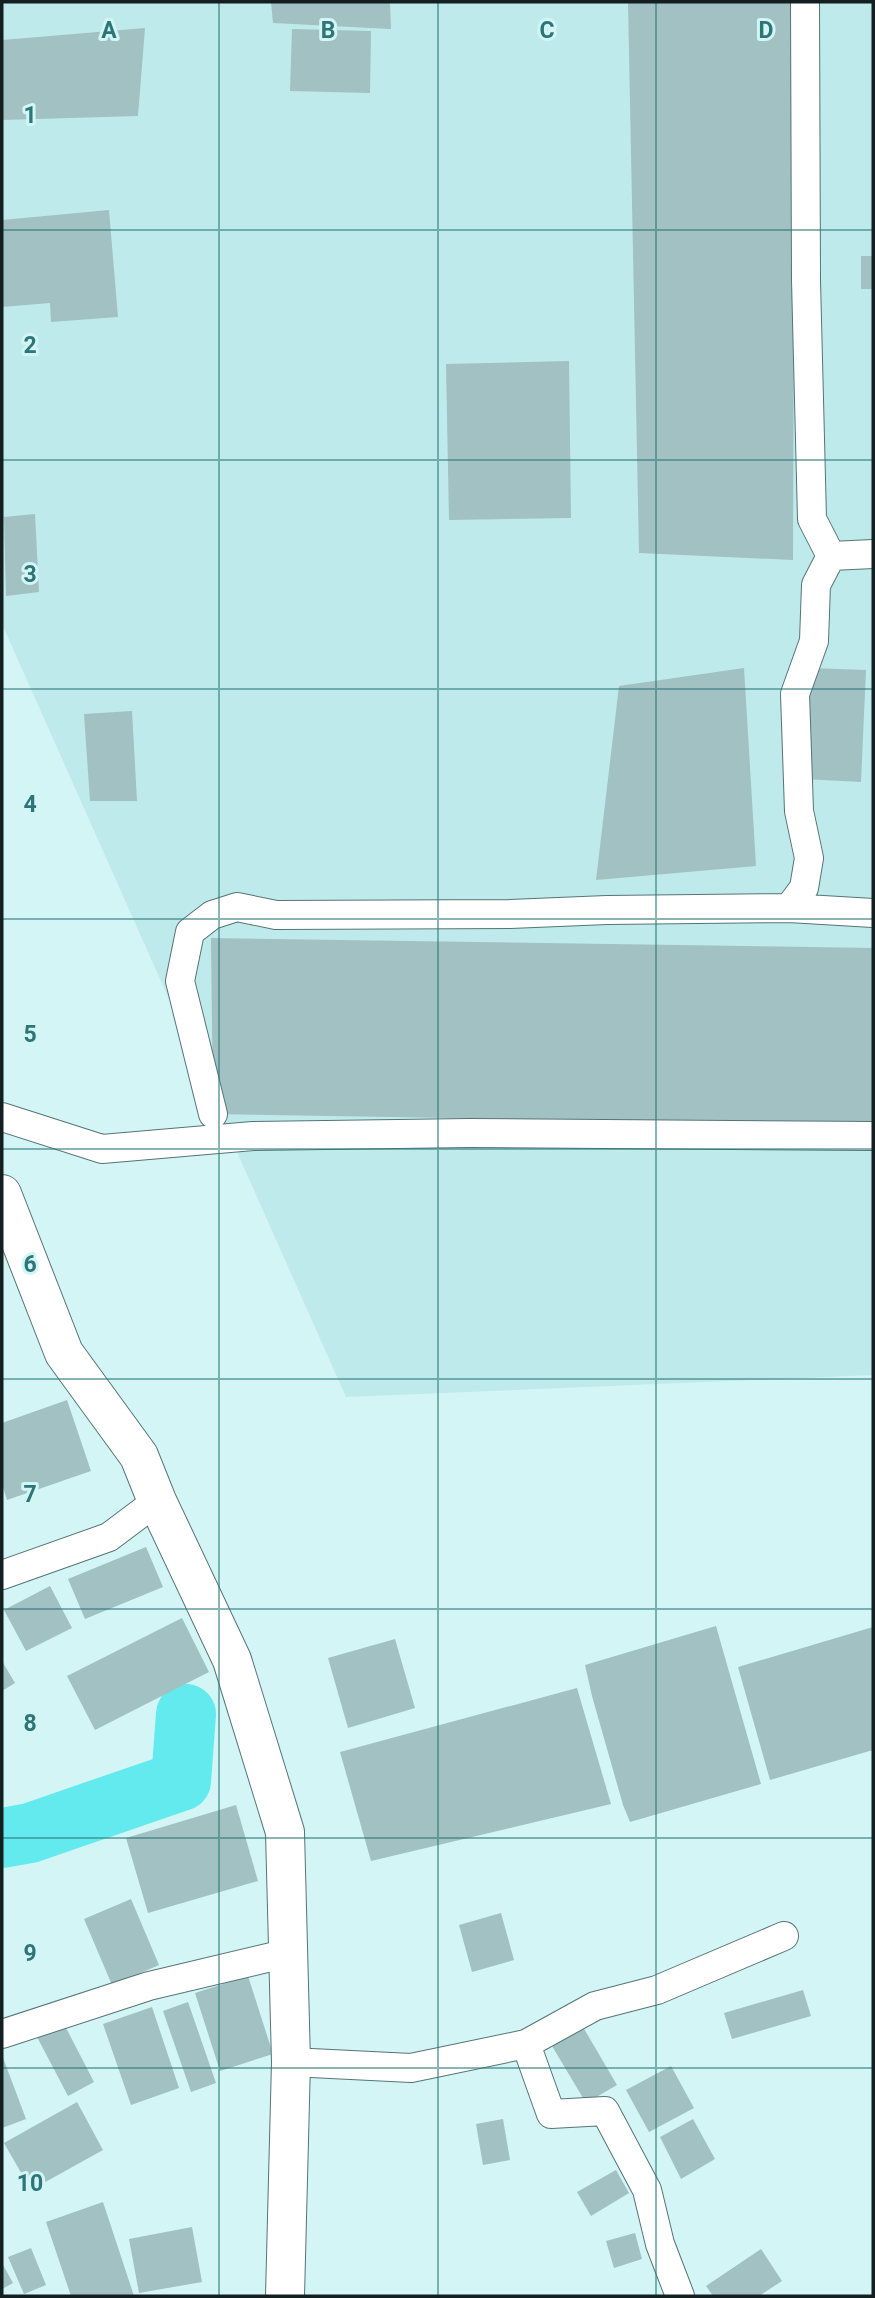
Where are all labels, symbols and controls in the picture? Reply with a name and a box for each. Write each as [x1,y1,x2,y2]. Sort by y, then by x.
text: A [101,17,117,44]
text: B [321,17,335,44]
text: C [539,17,555,44]
text: D [759,17,773,44]
text: 1 [23,102,37,129]
text: 2 [23,332,37,359]
text: 3 [23,561,37,588]
text: 4 [23,791,37,818]
text: 5 [23,1021,37,1048]
text: 6 [23,1251,37,1278]
text: 7 [23,1481,37,1508]
text: 8 [23,1710,37,1737]
text: 9 [23,1940,37,1967]
text: 10 [17,2170,43,2197]

